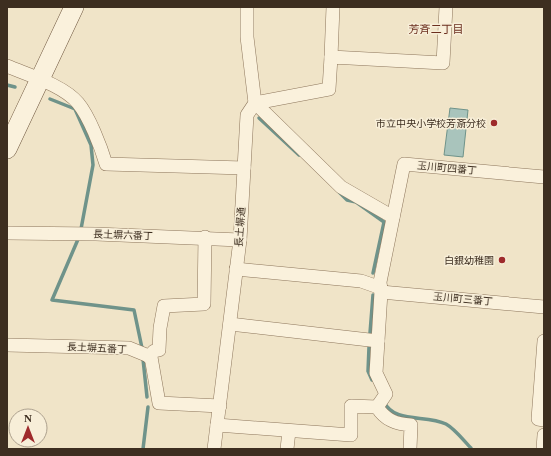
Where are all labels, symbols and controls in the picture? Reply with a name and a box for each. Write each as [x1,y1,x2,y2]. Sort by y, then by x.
district label: 芳斉二丁目 [409,23,464,35]
place label: 市立中央小学校芳斎分校 [376,118,486,129]
marker: 市立中央小学校芳斎分校 [489,118,499,128]
street label: 玉川町四番丁 [417,160,477,176]
street label: 長土塀通 [233,207,247,247]
street label: 長土塀六番丁 [93,228,153,242]
place label: 白銀幼稚園 [444,255,494,266]
marker: 白銀幼稚園 [497,255,507,265]
street label: 玉川町三番丁 [433,291,493,307]
street label: 長土塀五番丁 [67,341,127,355]
north arrow [8,408,48,448]
text: N [24,412,32,424]

